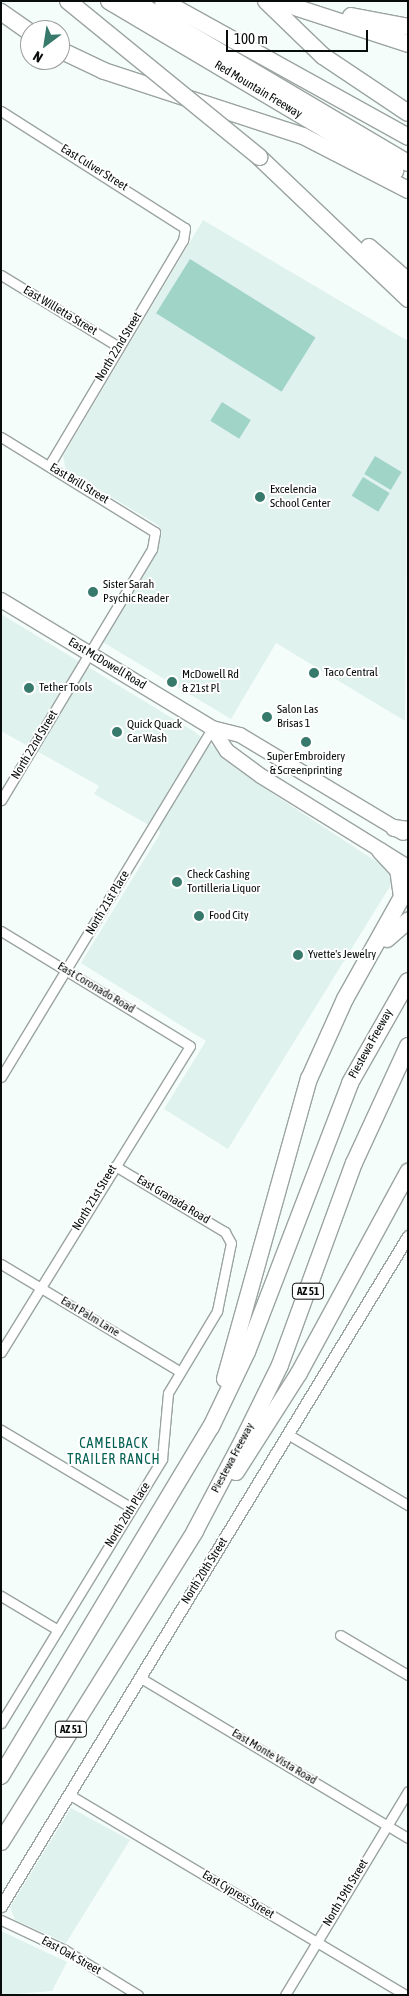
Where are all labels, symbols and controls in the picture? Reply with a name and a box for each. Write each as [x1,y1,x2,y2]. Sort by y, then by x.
north arrow [20,20,70,70]
scale bar [229,20,372,52]
text: 100 m [234,30,268,47]
text: N [30,48,45,66]
street label: Red Mountain Freeway [212,58,304,122]
street label: East Culver Street [58,142,130,194]
street label: East Willetta Street [20,283,100,339]
street label: North 22nd Street [93,310,145,384]
street label: East Brill Street [47,461,111,507]
place label: Excelencia School Center [270,483,330,511]
marker: Excelencia School Center [254,491,266,503]
place label: Sister Sarah Psychic Reader [103,578,169,606]
marker: Sister Sarah Psychic Reader [87,586,99,598]
street label: East McDowell Road [66,635,148,693]
place label: Taco Central [324,666,378,680]
marker: Taco Central [308,667,320,679]
place label: McDowell Rd & 21st Pl [182,668,239,696]
marker: McDowell Rd & 21st Pl [166,676,178,688]
place label: Tether Tools [39,681,92,695]
marker: Tether Tools [23,682,35,694]
place label: Salon Las Brisas 1 [277,703,318,731]
street label: North 22nd Street [9,708,61,782]
marker: Salon Las Brisas 1 [261,711,273,723]
place label: Quick Quack Car Wash [127,718,182,746]
marker: Quick Quack Car Wash [111,726,123,738]
marker: Super Embroidery & Screenprinting [300,736,312,748]
place label: Super Embroidery & Screenprinting [267,750,345,778]
street label: North 21st Place [83,868,133,938]
place label: Check Cashing Tortilleria Liquor [187,868,260,896]
marker: Check Cashing Tortilleria Liquor [171,876,183,888]
place label: Food City [209,909,249,923]
marker: Food City [193,910,205,922]
place label: Yvette's Jewelry [308,948,376,962]
marker: Yvette's Jewelry [292,949,304,961]
street label: East Coronado Road [55,959,137,1017]
street label: Piestewa Freeway [346,1007,396,1081]
street label: North 21st Street [70,1163,120,1233]
street label: East Granada Road [134,1173,212,1227]
road number: AZ 51 [292,1282,324,1300]
street label: East Palm Lane [58,1294,122,1340]
street label: Piestewa Freeway [208,1420,258,1496]
district label: CAMELBACK TRAILER RANCH [66,1435,162,1468]
street label: North 20th Place [102,1480,154,1550]
street label: North 20th Street [179,1535,231,1607]
road number: AZ 51 [55,1720,87,1738]
street label: East Monte Vista Road [229,1726,319,1788]
street label: North 19th Street [320,1857,372,1929]
street label: East Cypress Street [199,1868,277,1922]
street label: East Oak Street [39,1934,103,1978]

